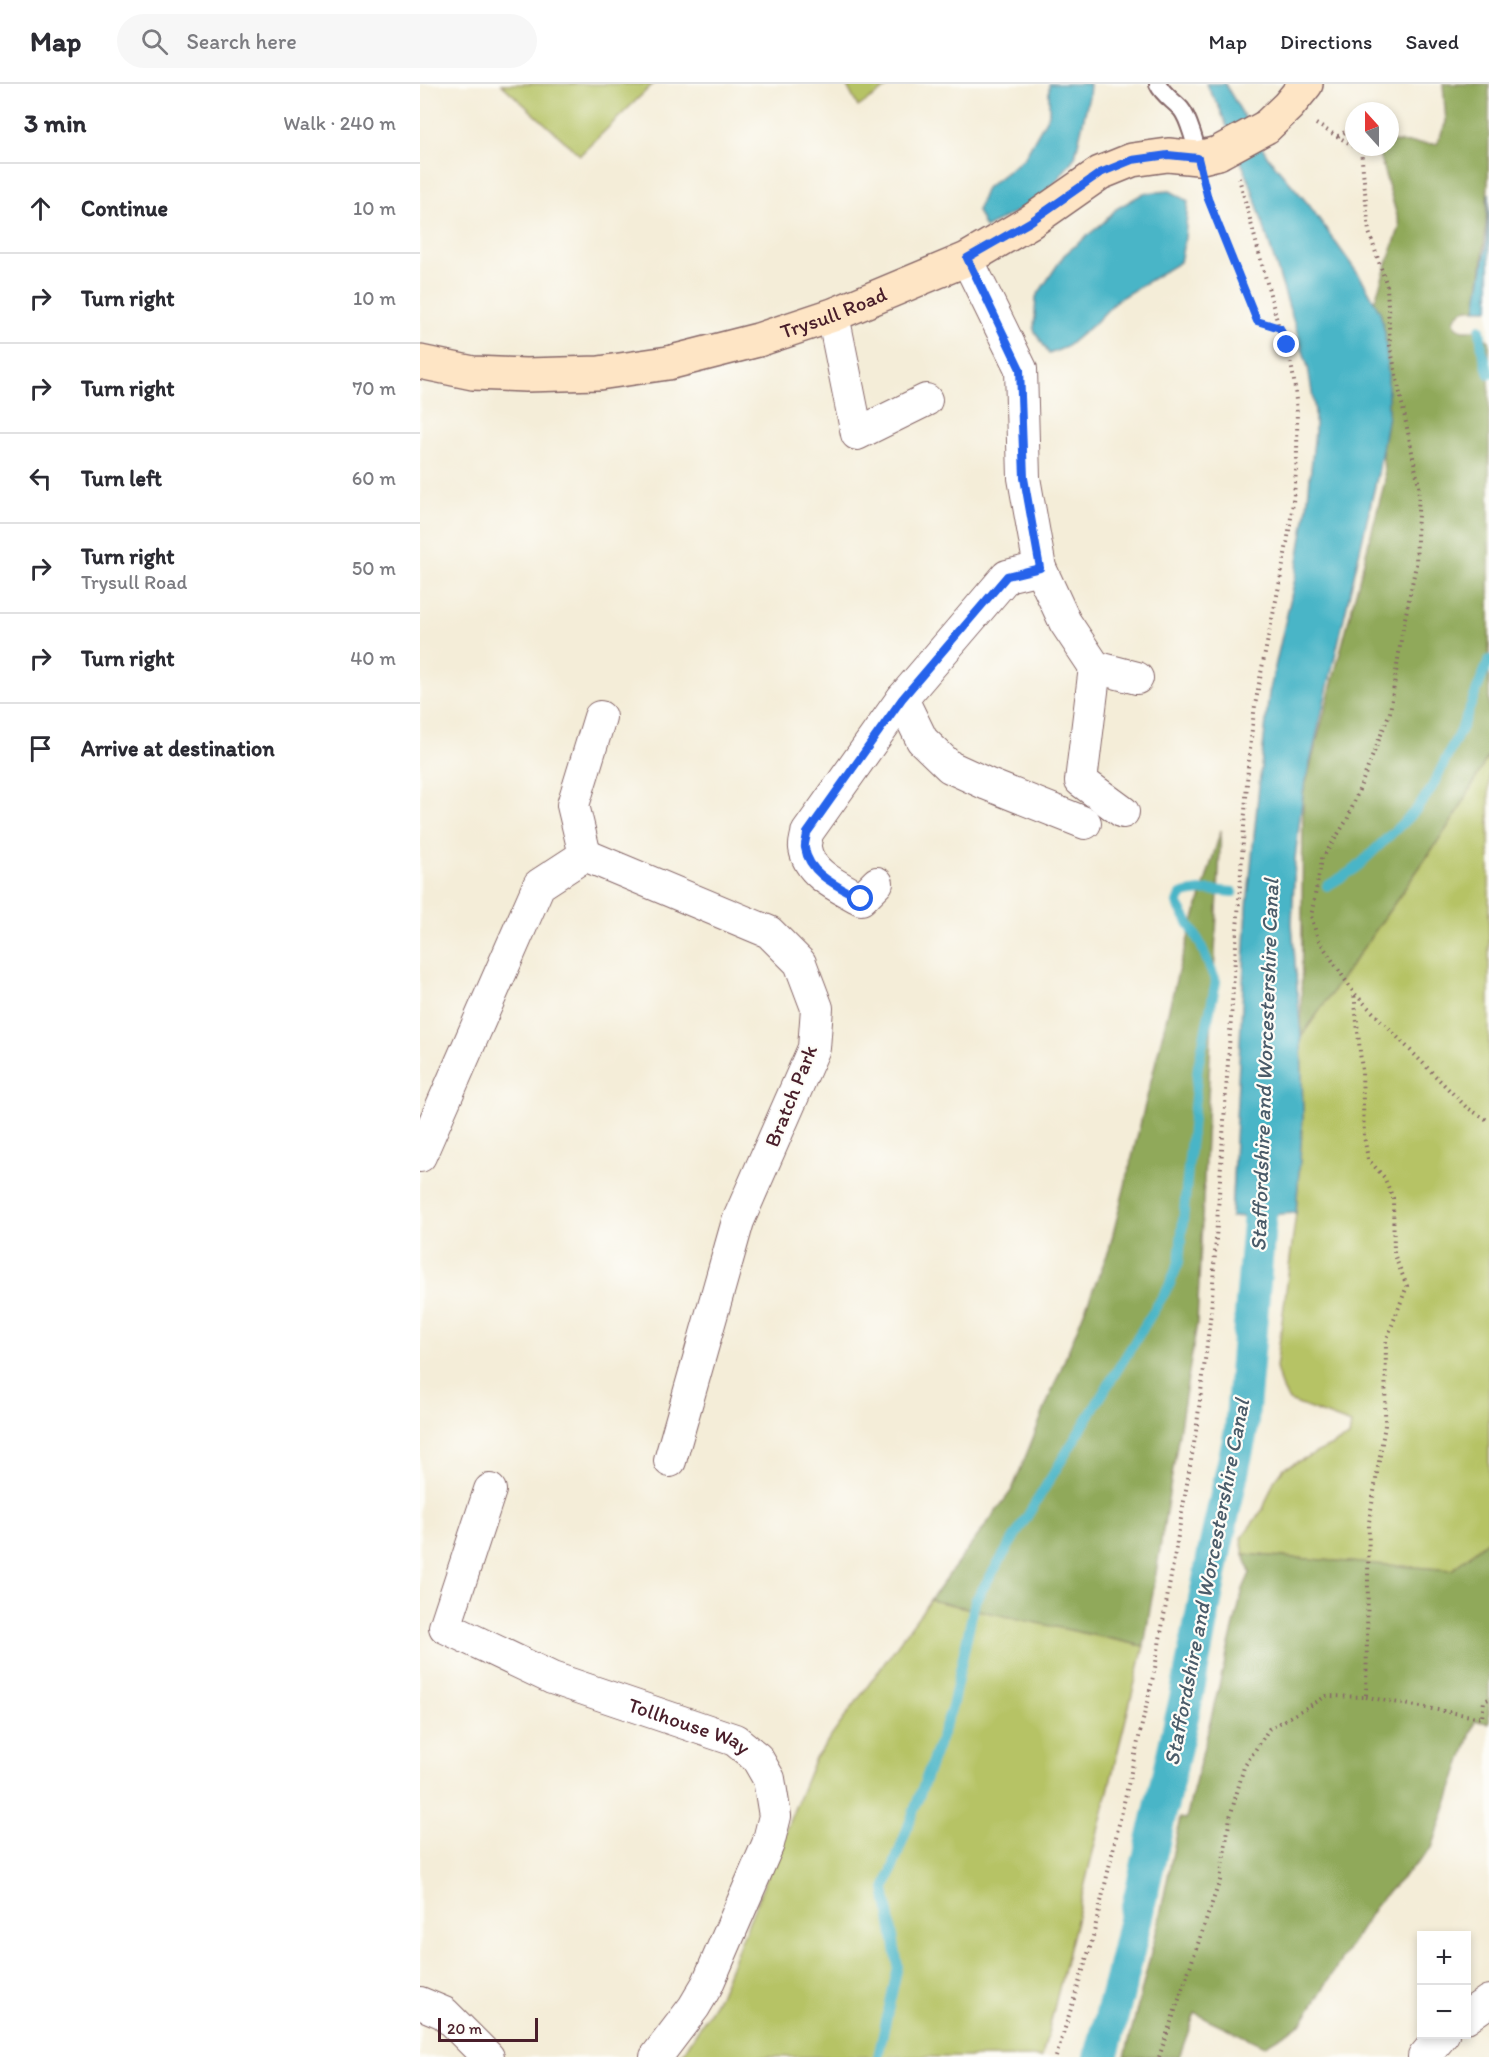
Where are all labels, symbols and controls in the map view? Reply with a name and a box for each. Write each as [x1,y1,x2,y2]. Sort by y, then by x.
search box [117,14,537,68]
text: Map [30,24,81,58]
icon: search [138,25,171,58]
text: Search here [186,28,297,55]
text: Map [1209,29,1247,54]
text: Directions [1280,29,1372,54]
text: Saved [1405,29,1459,54]
north arrow [1345,102,1399,156]
text: 3 min [24,107,86,139]
text: Walk · 240 m [283,111,396,135]
icon: ahead [24,192,57,225]
text: Continue [81,195,168,222]
text: 10 m [353,196,396,220]
street label: Trysull Road [777,281,891,344]
icon: right [24,282,57,315]
text: Turn right [81,285,175,312]
text: 10 m [353,286,396,310]
route end [1273,331,1299,357]
icon: right [24,372,57,405]
text: Turn right [81,375,175,402]
text: 70 m [352,376,396,400]
icon: left [24,462,57,495]
text: Turn left [81,465,162,492]
text: 60 m [352,466,396,490]
text: Turn right [81,543,175,570]
icon: right [24,552,57,585]
text: 50 m [352,556,396,580]
text: Trysull Road [81,570,187,594]
icon: right [24,642,57,675]
text: Turn right [81,645,175,672]
text: 40 m [350,646,396,670]
icon: arrive [24,732,57,765]
text: Arrive at destination [81,735,275,762]
water label: Staffordshire and Worcestershire Canal [1245,877,1285,1252]
route start [847,885,873,911]
street label: Bratch Park [759,1041,822,1150]
water label: Staffordshire and Worcestershire Canal [1158,1395,1256,1768]
street label: Tollhouse Way [625,1692,756,1760]
map controls [1417,1931,1471,2039]
button: + [1417,1931,1471,1985]
button: − [1417,1985,1471,2039]
scale bar [438,2015,538,2042]
text: 20 m [447,2019,482,2038]

